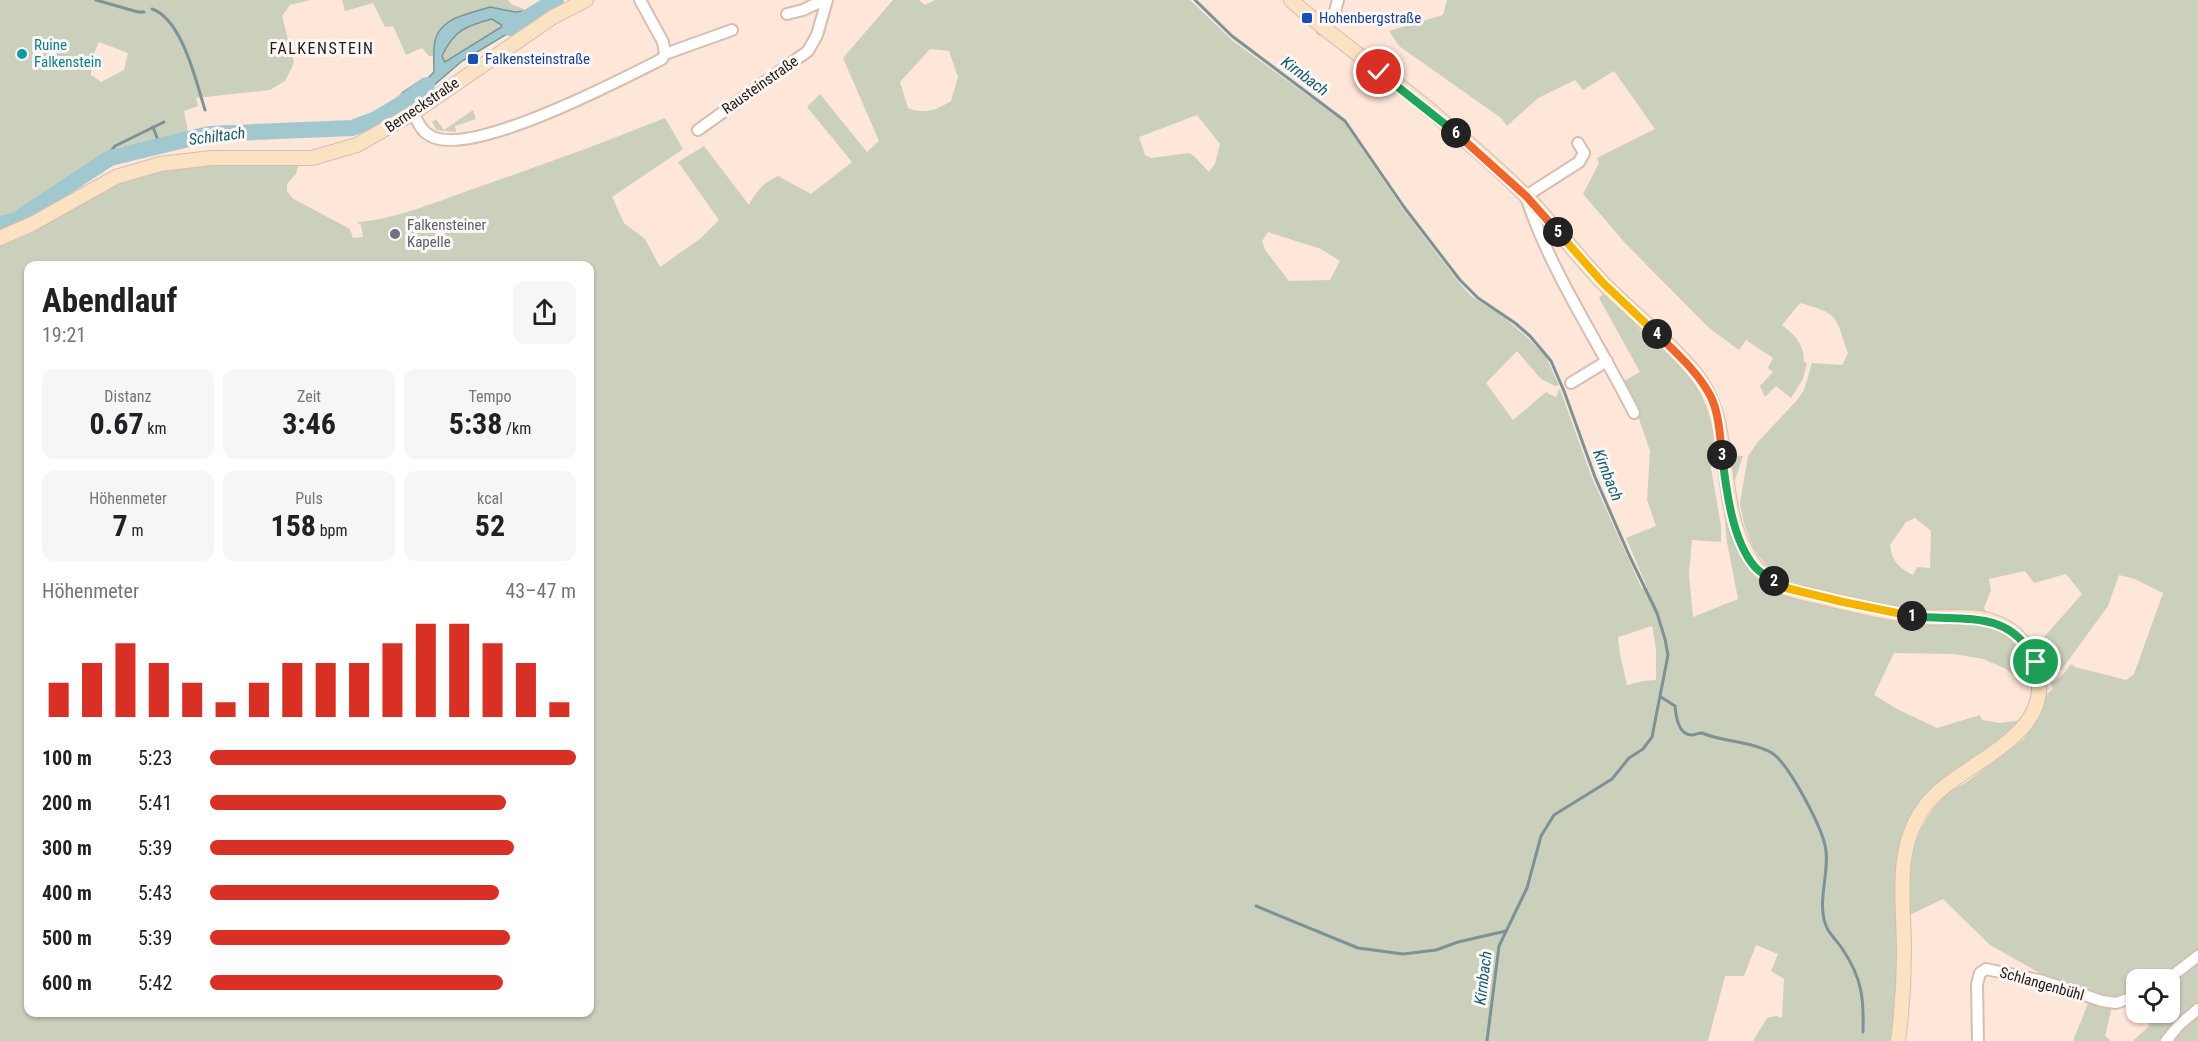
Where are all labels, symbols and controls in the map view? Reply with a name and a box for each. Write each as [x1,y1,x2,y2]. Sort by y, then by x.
place label: Hohenbergstraße [1319,9,1421,27]
marker: Hohenbergstraße [1300,11,1314,25]
place label: Ruine Falkenstein [34,36,102,71]
district label: FALKENSTEIN [270,39,374,58]
pin [1353,46,1404,97]
marker: Ruine Falkenstein [15,47,29,61]
place label: Falkensteinstraße [485,50,590,68]
marker: Falkensteinstraße [466,52,480,66]
street label: Rausteinstraße [718,52,802,118]
water label: Kirnbach [1278,52,1332,100]
icon: check [1362,55,1395,88]
street label: Berneckstraße [382,74,462,136]
pin: 6 [1441,118,1471,148]
water label: Schiltach [188,123,246,149]
text: 6 [1452,123,1460,142]
place label: Falkensteiner Kapelle [407,216,487,251]
pin: 5 [1543,217,1573,247]
text: 5 [1554,222,1562,241]
marker: Falkensteiner Kapelle [388,227,402,241]
text: Abendlauf [42,281,177,320]
button: share [513,281,576,344]
pin: 4 [1642,319,1672,349]
text: 19:21 [42,323,86,347]
text: 4 [1653,324,1661,343]
text: Distanz [104,387,152,406]
text: Zeit [297,387,321,406]
text: Tempo [468,387,512,406]
text: 0.67 [89,406,144,441]
text: 3:46 [282,406,336,441]
text: 5:38 [449,406,502,441]
text: km [144,419,167,438]
text: /km [502,419,531,438]
pin: 3 [1707,440,1737,470]
text: 3 [1718,445,1726,464]
water label: Kirnbach [1589,446,1627,504]
text: Höhenmeter [89,489,167,508]
text: Puls [295,489,323,508]
text: kcal [477,489,503,508]
text: 7 [113,508,128,543]
text: 158 [271,508,316,543]
text: 52 [475,508,505,543]
text: m [128,521,143,540]
text: bpm [316,521,347,540]
pin: 2 [1759,566,1789,596]
text: 2 [1770,571,1778,590]
text: Höhenmeter [42,579,139,603]
text: 43–47 m [505,579,576,603]
pin: 1 [1897,601,1927,631]
text: 1 [1908,606,1916,625]
pin [2010,636,2061,687]
icon: arrive [2019,645,2052,678]
text: 100 m [42,746,92,770]
text: 5:23 [138,746,172,770]
text: 200 m [42,791,92,815]
text: 5:41 [138,791,172,815]
text: 300 m [42,836,92,860]
text: 5:39 [138,836,172,860]
text: 400 m [42,881,92,905]
text: 5:43 [138,881,172,905]
text: 500 m [42,926,92,950]
text: 5:39 [138,926,172,950]
water label: Kirnbach [1470,950,1496,1006]
street label: Schlangenbühl [1998,963,2086,1005]
map controls [2126,969,2180,1023]
button: locate [2126,969,2180,1023]
text: 600 m [42,971,92,995]
text: 5:42 [138,971,172,995]

